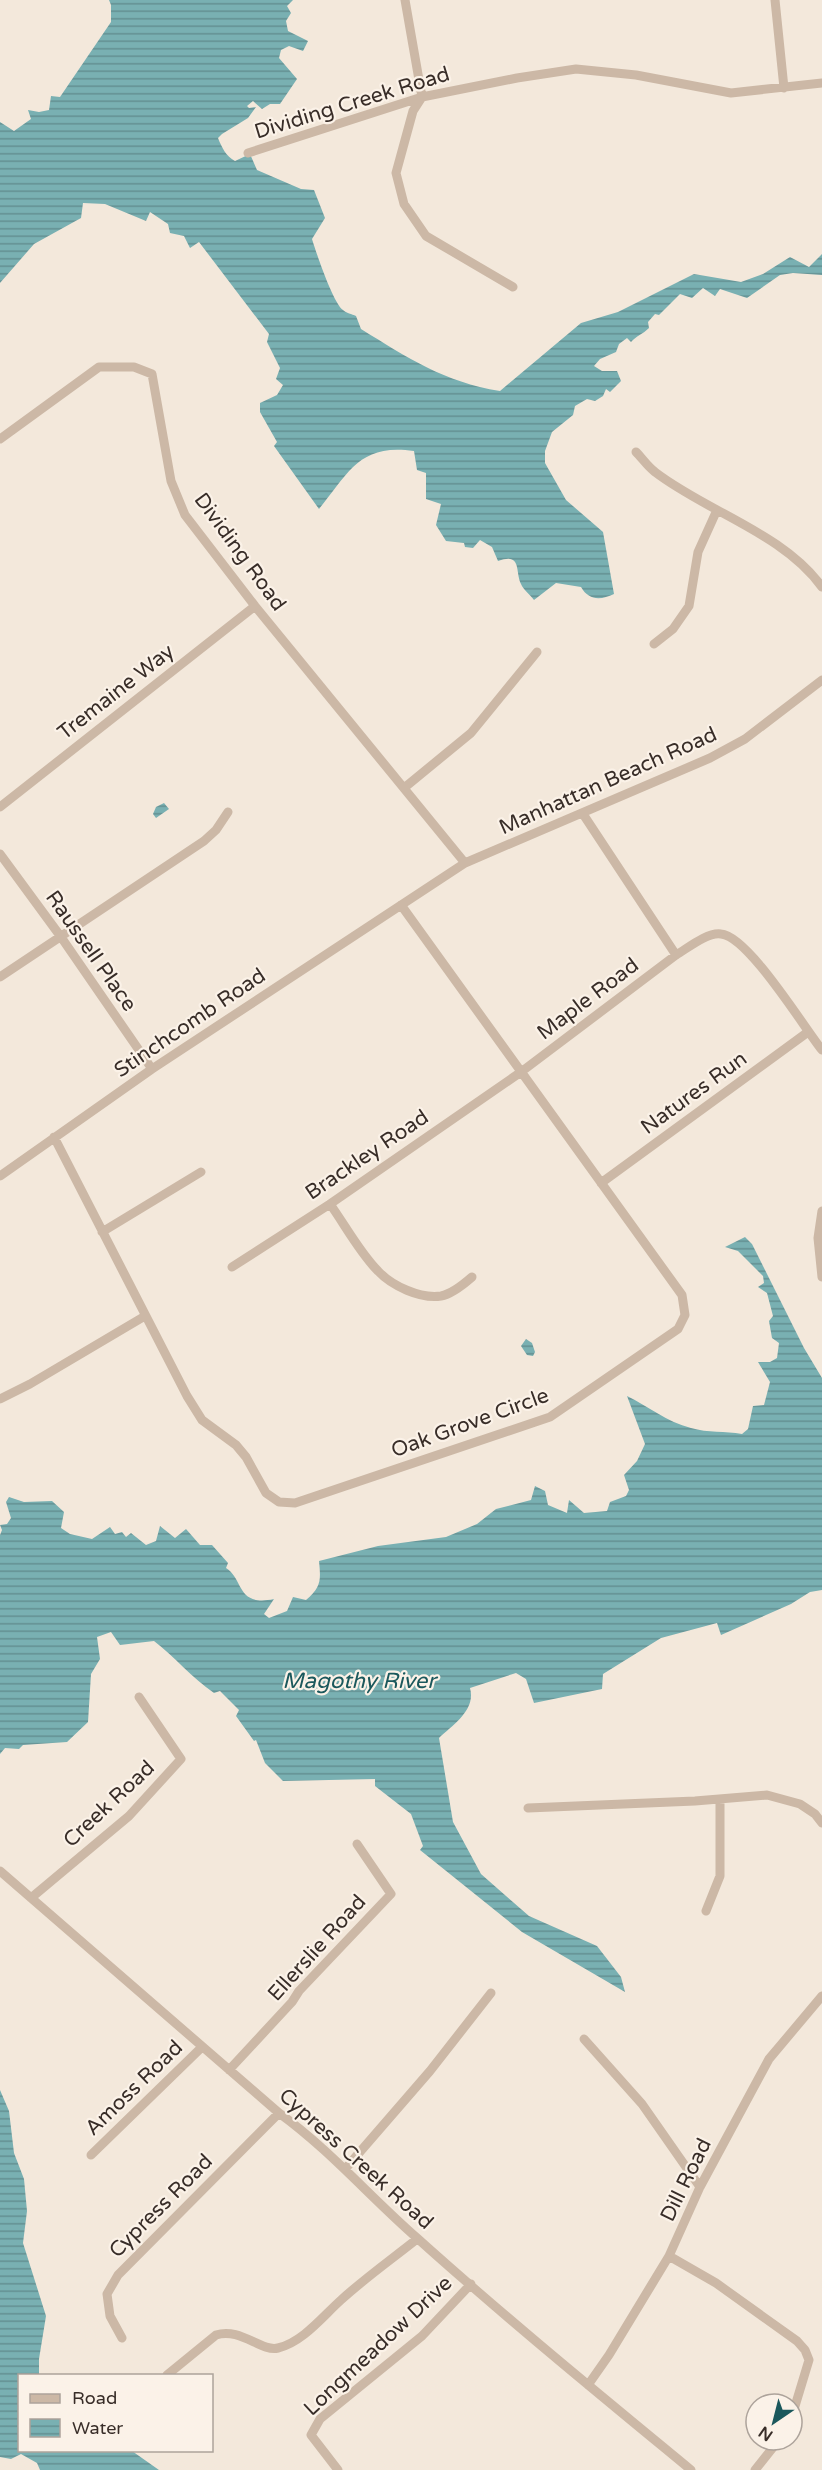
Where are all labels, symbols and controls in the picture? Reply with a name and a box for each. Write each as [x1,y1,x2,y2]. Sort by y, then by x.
street label: Dividing Creek Road [251,61,453,145]
street label: Dividing Road [189,488,291,616]
street label: Tremaine Way [53,639,179,745]
street label: Manhattan Beach Road [495,722,721,840]
street label: Raussell Place [40,886,142,1016]
street label: Maple Road [532,953,644,1045]
street label: Stinchcomb Road [110,963,270,1083]
street label: Natures Run [636,1046,752,1140]
street label: Brackley Road [301,1105,433,1205]
street label: Oak Grove Circle [388,1383,552,1463]
water label: Magothy River [282,1668,438,1694]
street label: Creek Road [58,1755,160,1853]
street label: Ellerslie Road [263,1890,371,2006]
street label: Amoss Road [80,2035,188,2141]
street label: Cypress Creek Road [274,2083,438,2235]
street label: Dill Road [655,2134,717,2226]
street label: Cypress Road [104,2149,218,2263]
street label: Longmeadow Drive [299,2271,457,2421]
legend [18,2374,213,2452]
text: Road [72,2387,117,2409]
north arrow [744,2392,804,2452]
text: Water [72,2417,123,2439]
text: N [755,2422,777,2445]

